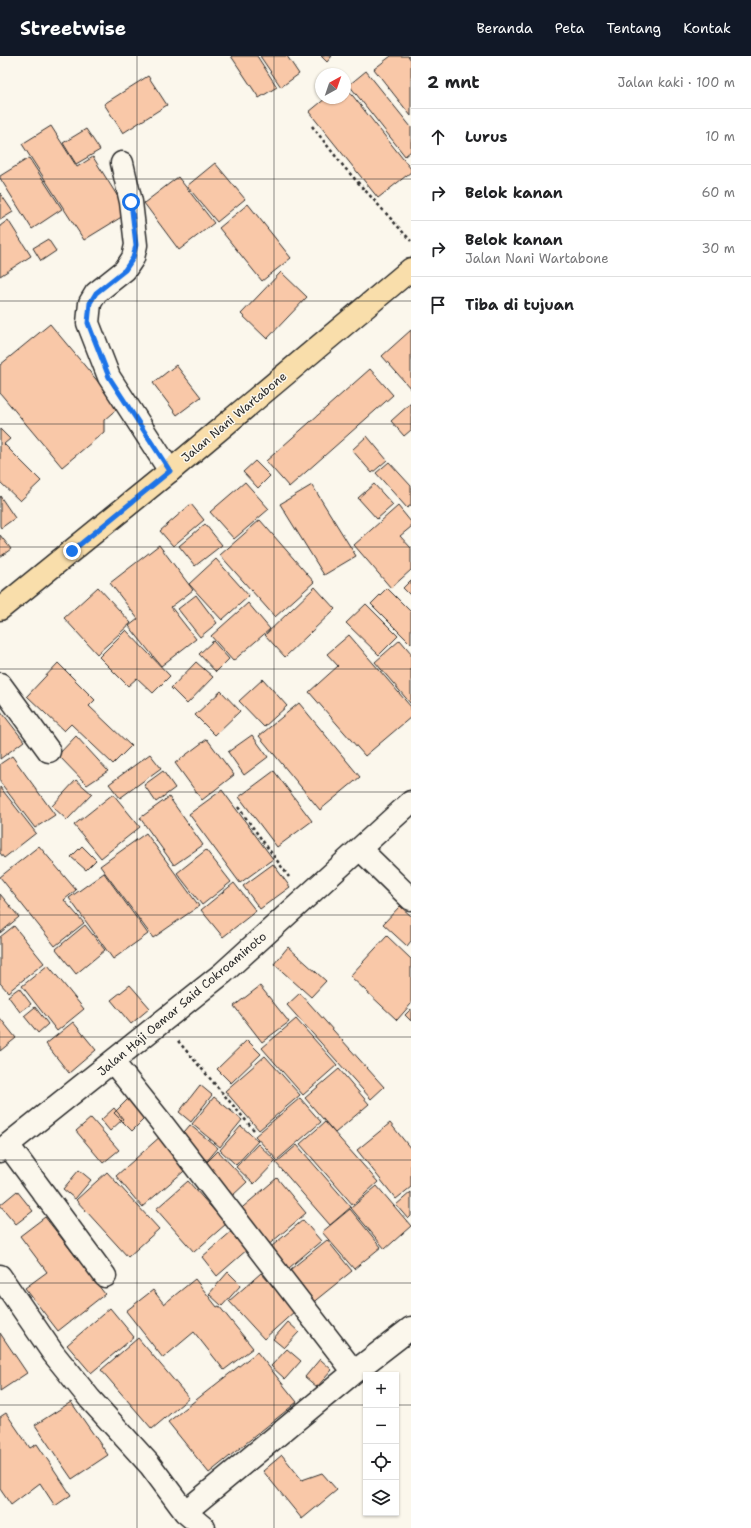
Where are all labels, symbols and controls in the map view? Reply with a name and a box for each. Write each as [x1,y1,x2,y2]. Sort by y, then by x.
text: Streetwise [20,16,126,41]
text: Beranda [476,19,533,37]
text: Peta [555,19,585,37]
text: Tentang [607,19,661,37]
text: Kontak [683,19,731,37]
north arrow [315,68,351,104]
text: 2 mnt [427,71,480,93]
text: Jalan kaki · 100 m [618,74,735,91]
icon: ahead [427,126,449,148]
text: Lurus [465,127,507,147]
text: 10 m [705,128,735,145]
icon: right [427,182,449,204]
text: Belok kanan [465,183,563,203]
text: 60 m [702,184,735,201]
route start [122,193,140,211]
text: Belok kanan [465,230,563,250]
icon: right [427,238,449,260]
text: 30 m [701,240,735,257]
text: Jalan Nani Wartabone [465,250,609,267]
icon: arrive [427,294,449,316]
text: Tiba di tujuan [465,295,574,315]
street label: Jalan Nani Wartabone [178,368,290,466]
route end [63,542,81,560]
street label: Jalan Haji Oemar Said Cokroaminoto [94,928,270,1080]
map controls [363,1372,399,1516]
button: + [363,1372,399,1408]
button: − [363,1408,399,1444]
button: locate [363,1444,399,1480]
button: layers [363,1480,399,1516]

